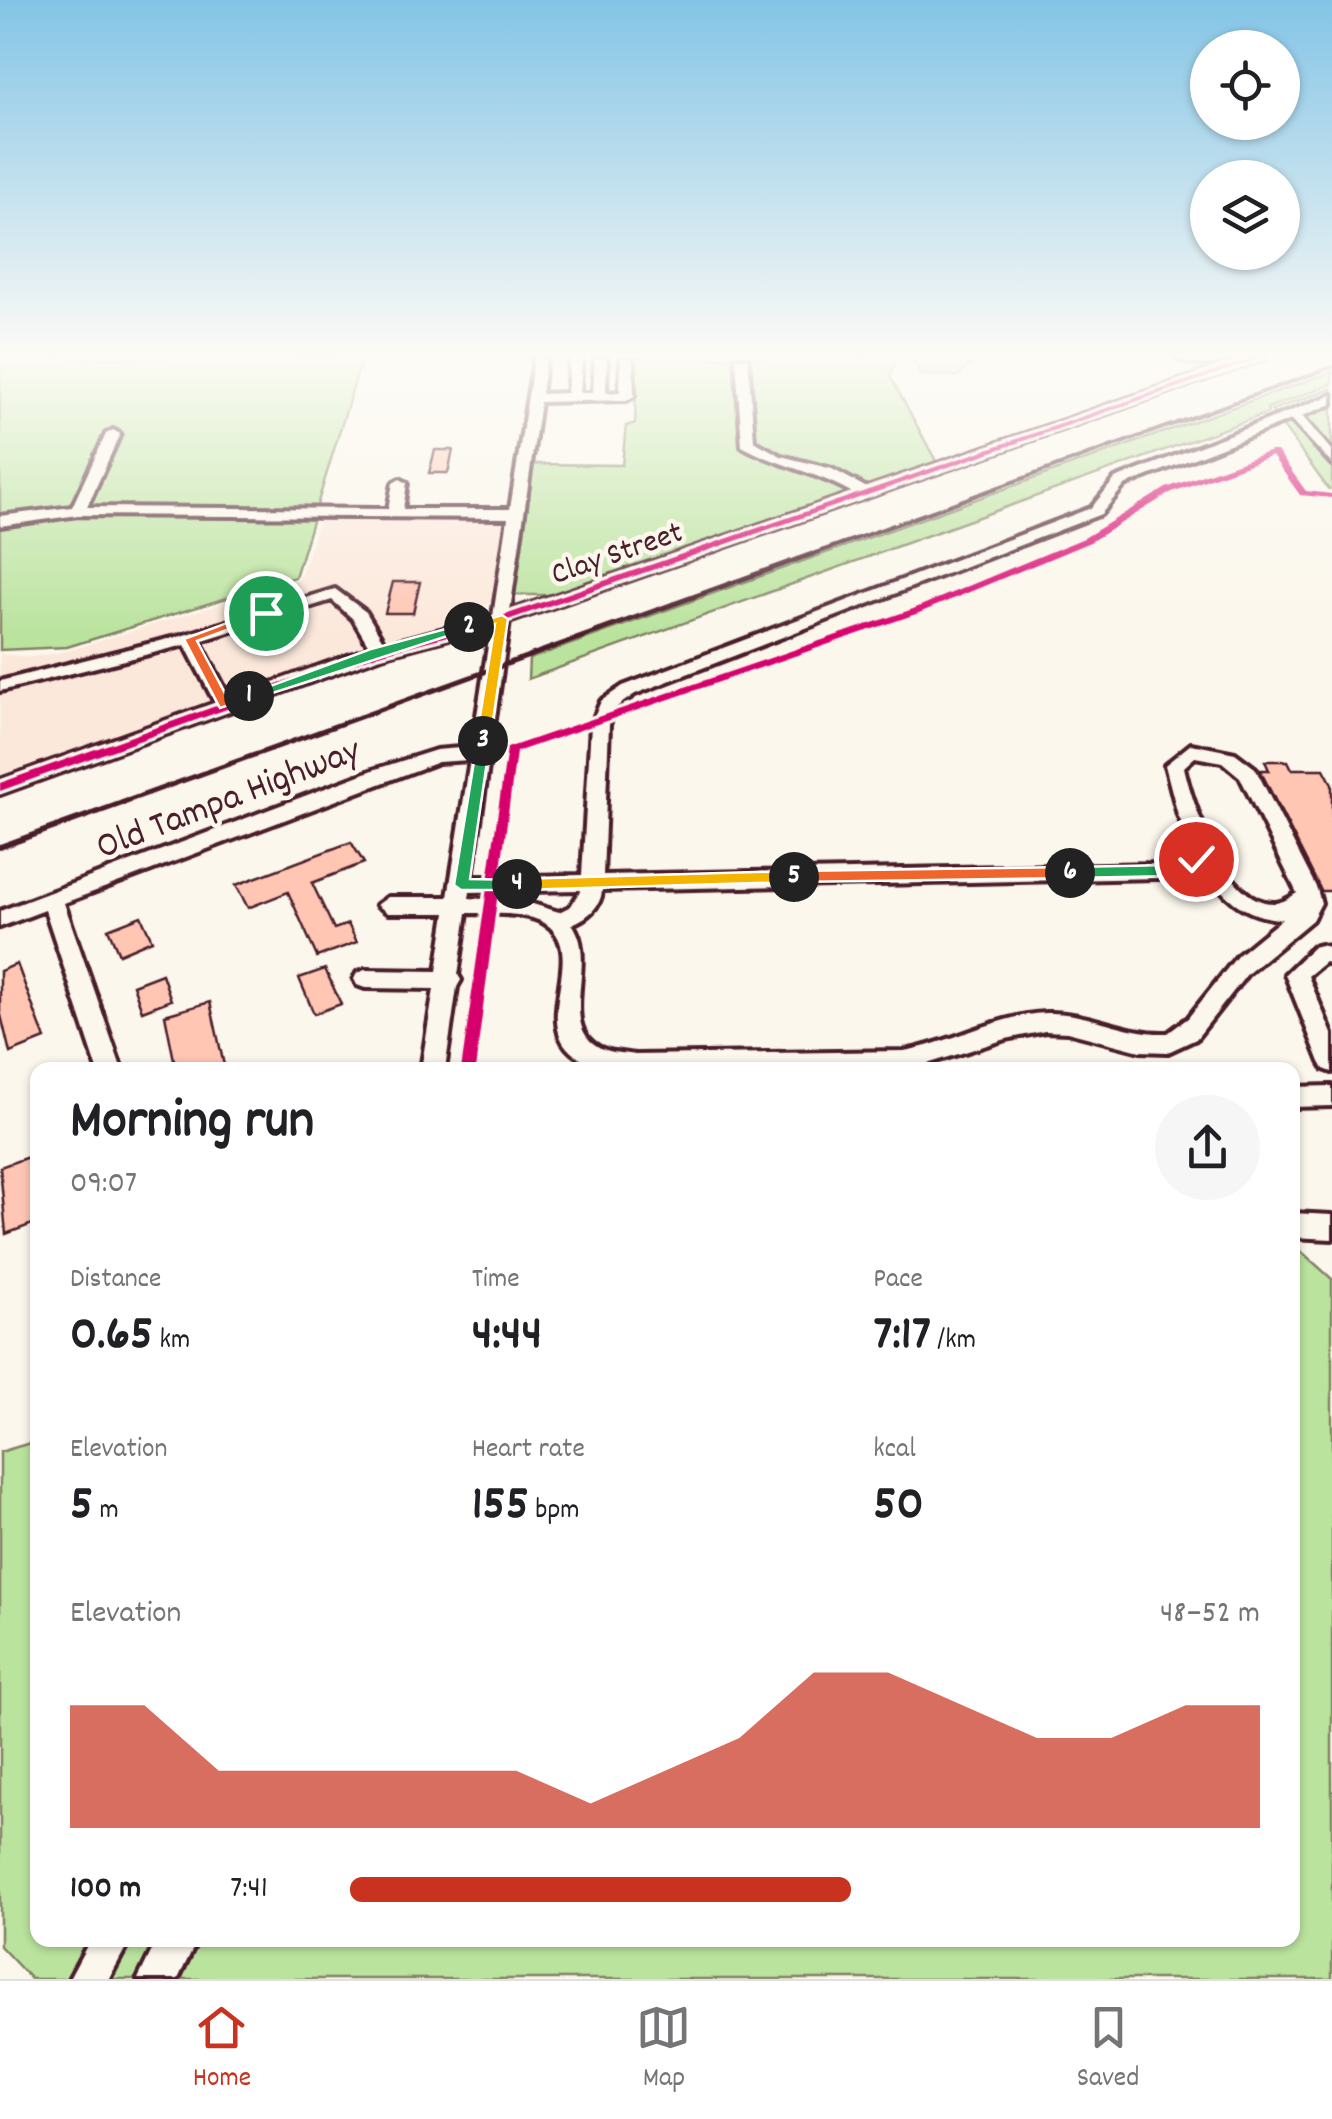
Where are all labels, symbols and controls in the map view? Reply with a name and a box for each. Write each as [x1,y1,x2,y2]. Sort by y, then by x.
map controls [1190,30,1300,270]
button: locate [1190,30,1300,140]
button: layers [1190,160,1300,270]
street label: Clay Street [546,512,690,600]
pin [224,571,309,656]
icon: arrive [239,586,294,641]
pin: 2 [444,602,494,652]
text: 2 [463,607,475,647]
pin: 1 [224,671,274,721]
text: 1 [246,676,252,716]
pin: 3 [458,716,508,766]
text: 3 [477,721,489,761]
street label: Old Tampa Highway [89,725,369,877]
pin [1154,817,1239,902]
icon: check [1169,832,1224,887]
pin: 6 [1045,848,1095,898]
pin: 5 [769,852,819,902]
text: 6 [1063,853,1077,893]
text: 5 [788,857,800,897]
pin: 4 [492,859,542,909]
text: 4 [511,864,523,904]
text: Morning run [70,1085,314,1164]
button: share [1155,1095,1260,1200]
text: 09:07 [70,1162,137,1208]
text: Distance [70,1261,161,1301]
text: Time [472,1261,520,1301]
text: Pace [873,1261,923,1301]
text: 0.65 [70,1301,153,1373]
text: 4:44 [472,1301,542,1373]
text: 7:17 [873,1301,931,1373]
text: km [153,1322,190,1362]
text: /km [931,1322,976,1362]
text: Elevation [70,1431,167,1471]
text: Heart rate [472,1431,585,1471]
text: kcal [873,1431,916,1471]
text: 5 [70,1471,93,1543]
text: 155 [472,1471,529,1543]
text: 50 [873,1471,924,1543]
text: m [93,1492,119,1532]
text: bpm [529,1492,580,1532]
text: Elevation [70,1592,181,1638]
text: 48–52 m [1160,1592,1260,1638]
text: 100 m [70,1867,141,1913]
text: 7:41 [230,1867,268,1913]
tab: Home [193,2000,251,2100]
tab: Map [636,2000,691,2100]
tab: Saved [1077,2000,1139,2100]

